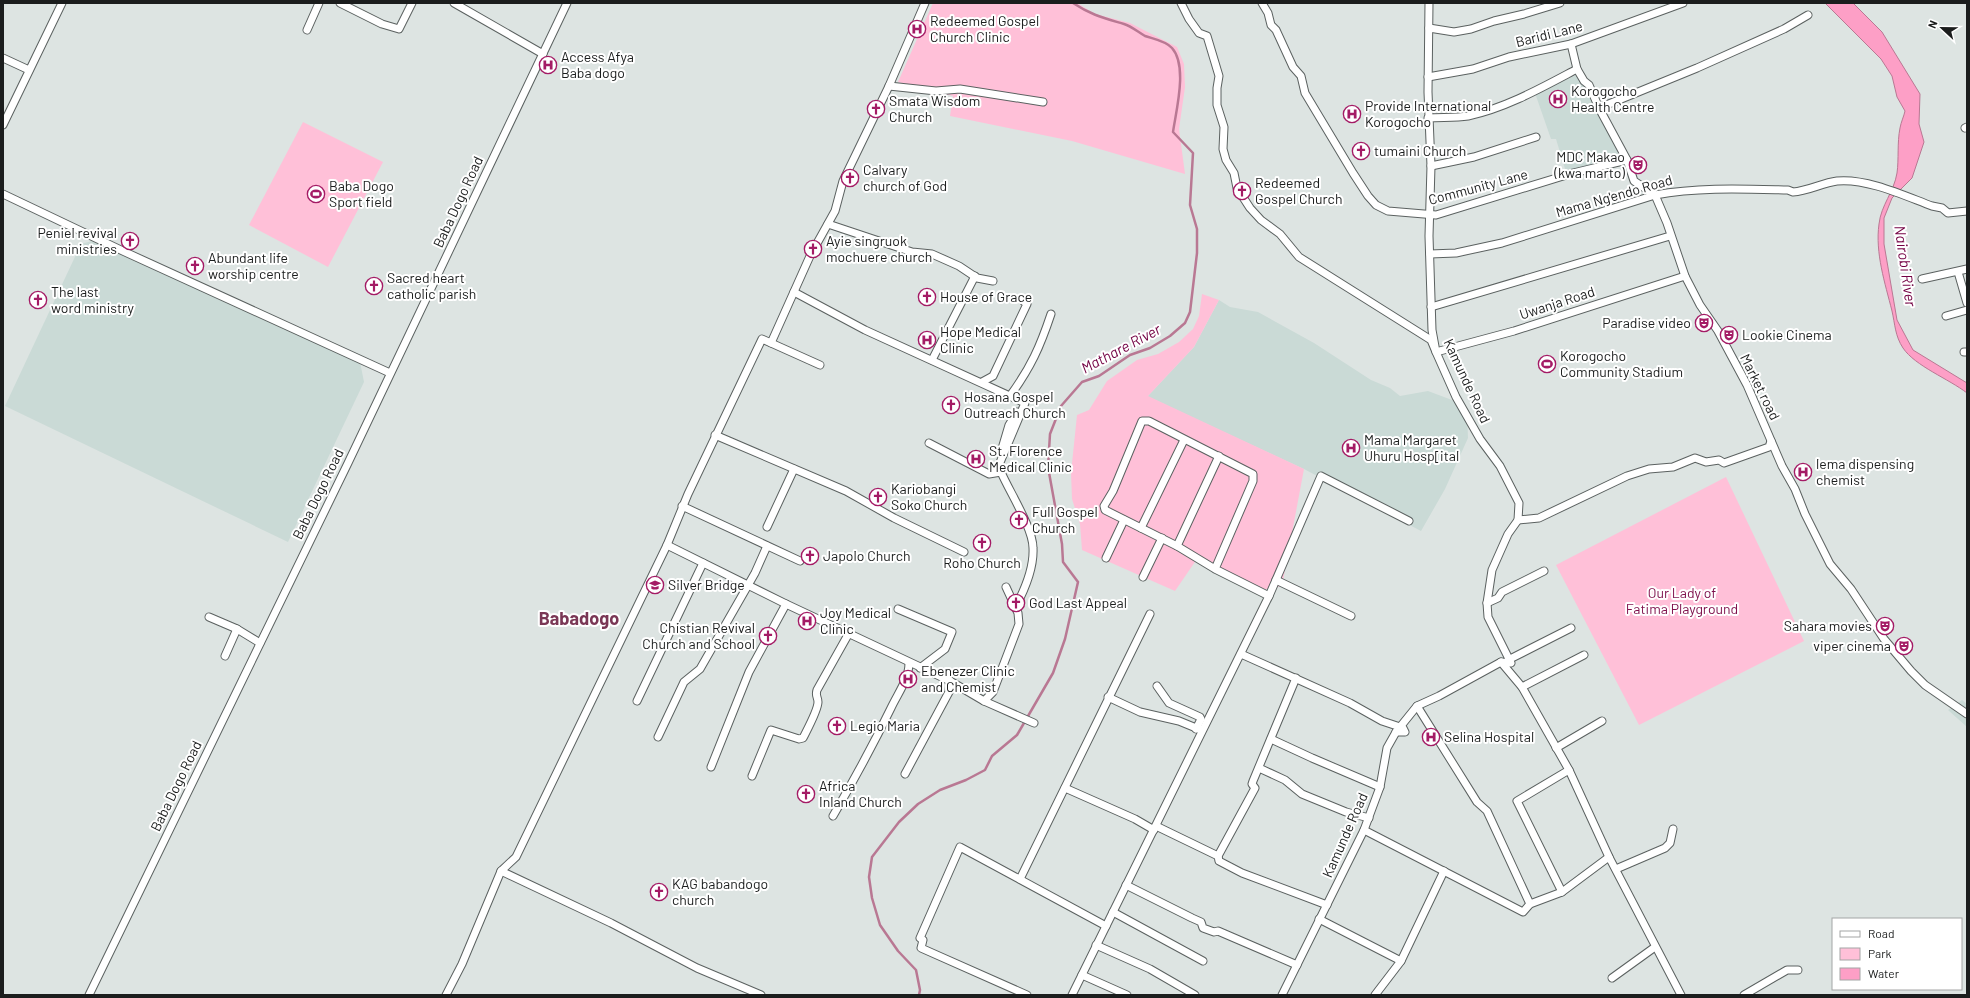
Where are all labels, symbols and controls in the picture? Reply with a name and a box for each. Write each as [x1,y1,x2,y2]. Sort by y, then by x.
north arrow [1922,8,1962,48]
place label: Redeemed Gospel Church Clinic [930,12,1039,45]
street label: Baridi Lane [1514,17,1584,50]
text: N [1925,18,1940,30]
hospital icon: Redeemed Gospel Church Clinic [907,19,927,39]
place label: Access Afya Baba dogo [561,48,634,81]
hospital icon: Access Afya Baba dogo [538,55,558,75]
place label: Korogocho Health Centre [1571,82,1654,115]
hospital icon: Korogocho Health Centre [1548,89,1568,109]
place label: Smata Wisdom Church [889,92,980,125]
place label: Provide International Korogocho [1365,97,1491,130]
church icon: Smata Wisdom Church [866,99,886,119]
hospital icon: Provide International Korogocho [1342,104,1362,124]
church icon: tumaini Church [1351,141,1371,161]
place label: tumaini Church [1374,142,1466,159]
place label: MDC Makao (kwa marto) [1553,148,1625,181]
street label: Baba Dogo Road [429,154,486,250]
theatre icon: MDC Makao (kwa marto) [1628,155,1648,175]
place label: Calvary church of God [863,161,947,194]
street label: Community Lane [1426,165,1529,208]
church icon: Calvary church of God [840,168,860,188]
street label: Mama Ng'endo Road [1554,171,1674,220]
place label: Redeemed Gospel Church [1255,174,1342,207]
place label: Baba Dogo Sport field [329,177,394,210]
church icon: Redeemed Gospel Church [1232,181,1252,201]
sports icon: Baba Dogo Sport field [306,184,326,204]
place label: Peniel revival ministries [38,224,117,257]
water label: Nairobi River [1891,224,1921,308]
church icon: Peniel revival ministries [120,231,140,251]
place label: Ayie singruok mochuere church [826,232,932,265]
church icon: Ayie singruok mochuere church [803,239,823,259]
place label: Abundant life worship centre [208,249,299,282]
church icon: Abundant life worship centre [185,256,205,276]
place label: Sacred heart catholic parish [387,269,476,302]
church icon: Sacred heart catholic parish [364,276,384,296]
street label: Uwanja Road [1517,282,1597,323]
place label: The last word ministry [51,283,135,316]
church icon: House of Grace [917,287,937,307]
place label: House of Grace [940,288,1032,305]
church icon: The last word ministry [28,290,48,310]
theatre icon: Paradise video [1694,313,1714,333]
place label: Paradise video [1602,314,1691,331]
water label: Mathare River [1078,319,1164,377]
place label: Hope Medical Clinic [940,323,1021,356]
theatre icon: Lookie Cinema [1719,325,1739,345]
place label: Lookie Cinema [1742,326,1832,343]
hospital icon: Hope Medical Clinic [917,330,937,350]
street label: Kamunde Road [1440,336,1494,426]
place label: Korogocho Community Stadium [1560,347,1683,380]
street label: Market road [1737,351,1784,423]
sports icon: Korogocho Community Stadium [1537,354,1557,374]
place label: Hosana Gospel Outreach Church [964,388,1066,421]
church icon: Hosana Gospel Outreach Church [941,395,961,415]
place label: Mama Margaret Uhuru Hosp[ital [1364,431,1459,464]
hospital icon: Mama Margaret Uhuru Hosp[ital [1341,438,1361,458]
place label: St. Florence Medical Clinic [989,442,1072,475]
street label: Baba Dogo Road [288,446,347,542]
hospital icon: St. Florence Medical Clinic [966,449,986,469]
place label: lema dispensing chemist [1816,455,1914,488]
hospital icon: lema dispensing chemist [1793,462,1813,482]
place label: Kariobangi Soko Church [891,480,967,513]
church icon: Kariobangi Soko Church [868,487,888,507]
place label: Full Gospel Church [1032,503,1098,536]
church icon: Full Gospel Church [1009,510,1029,530]
church icon: Roho Church [972,533,992,553]
church icon: Japolo Church [800,546,820,566]
place label: Japolo Church [823,547,911,564]
place label: Roho Church [943,554,1021,571]
school or university icon: Silver Bridge [645,575,665,595]
place label: Silver Bridge [668,576,745,593]
park label: Our Lady of Fatima Playground [1626,584,1738,617]
church icon: God Last Appeal [1006,593,1026,613]
place label: God Last Appeal [1029,594,1127,611]
place label: Joy Medical Clinic [820,604,891,637]
district label: Babadogo [539,607,619,629]
hospital icon: Joy Medical Clinic [797,611,817,631]
theatre icon: Sahara movies [1875,616,1895,636]
place label: Sahara movies [1784,617,1872,634]
place label: Chistian Revival Church and School [642,619,755,652]
church icon: Chistian Revival Church and School [758,626,778,646]
theatre icon: viper cinema [1894,636,1914,656]
place label: viper cinema [1813,637,1891,654]
place label: Ebenezer Clinic and Chemist [921,662,1015,695]
hospital icon: Ebenezer Clinic and Chemist [898,669,918,689]
church icon: Legio Maria [827,716,847,736]
place label: Legio Maria [850,717,920,734]
hospital icon: Selina Hospital [1421,727,1441,747]
place label: Selina Hospital [1444,728,1534,745]
street label: Baba Dogo Road [146,738,205,834]
place label: Africa Inland Church [819,777,902,810]
church icon: Africa Inland Church [796,784,816,804]
street label: Kamunde Road [1318,790,1371,880]
place label: KAG babandogo church [672,875,768,908]
church icon: KAG babandogo church [649,882,669,902]
legend [1832,918,1962,990]
text: Road [1868,926,1895,940]
text: Park [1868,946,1892,960]
text: Water [1868,966,1900,980]

